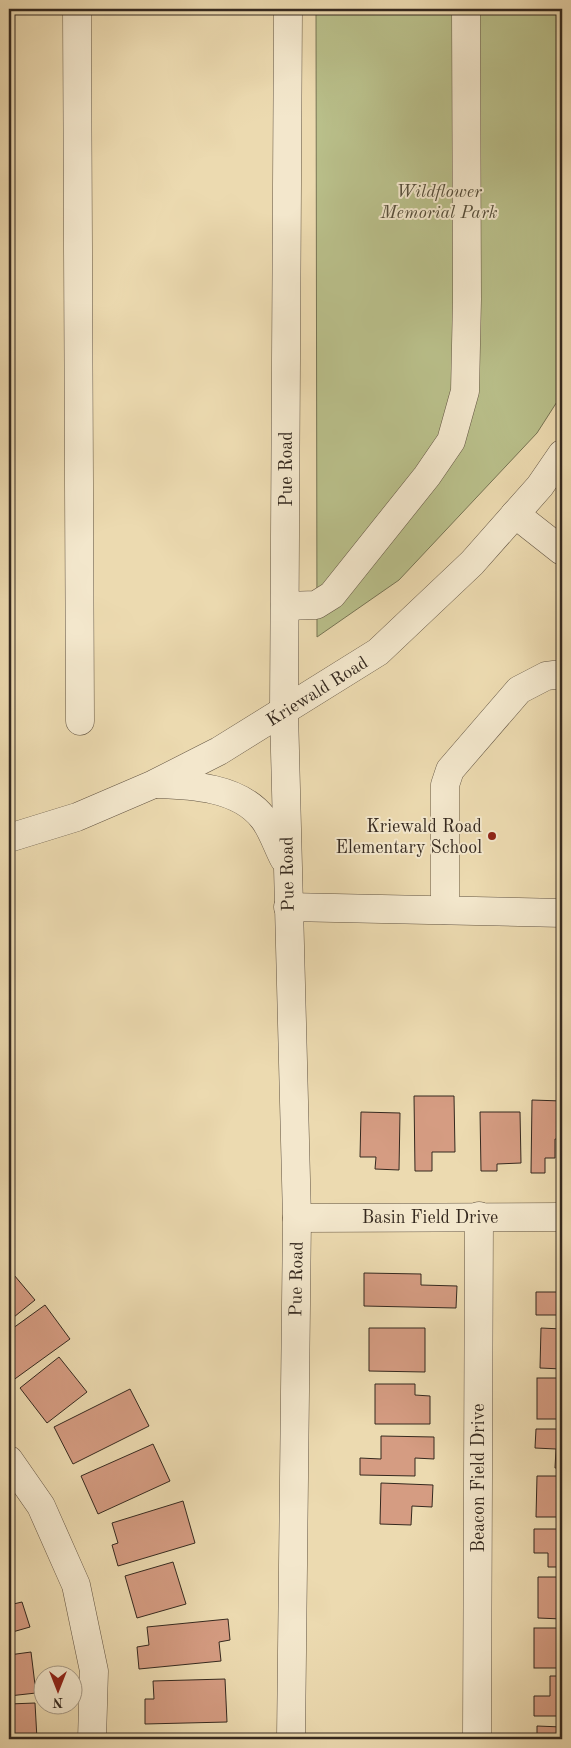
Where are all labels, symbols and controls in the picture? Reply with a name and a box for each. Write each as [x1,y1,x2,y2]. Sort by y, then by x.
park label: Wildflower Memorial Park [379,183,498,222]
street label: Pue Road [278,431,296,507]
street label: Kriewald Road [264,654,371,730]
place label: Kriewald Road Elementary School [335,818,482,857]
marker: Kriewald Road Elementary School [486,830,498,842]
street label: Pue Road [278,836,298,912]
street label: Basin Field Drive [362,1209,498,1227]
street label: Pue Road [287,1241,307,1317]
street label: Beacon Field Drive [470,1404,488,1552]
north arrow [32,1666,82,1716]
text: N [52,1695,63,1709]

